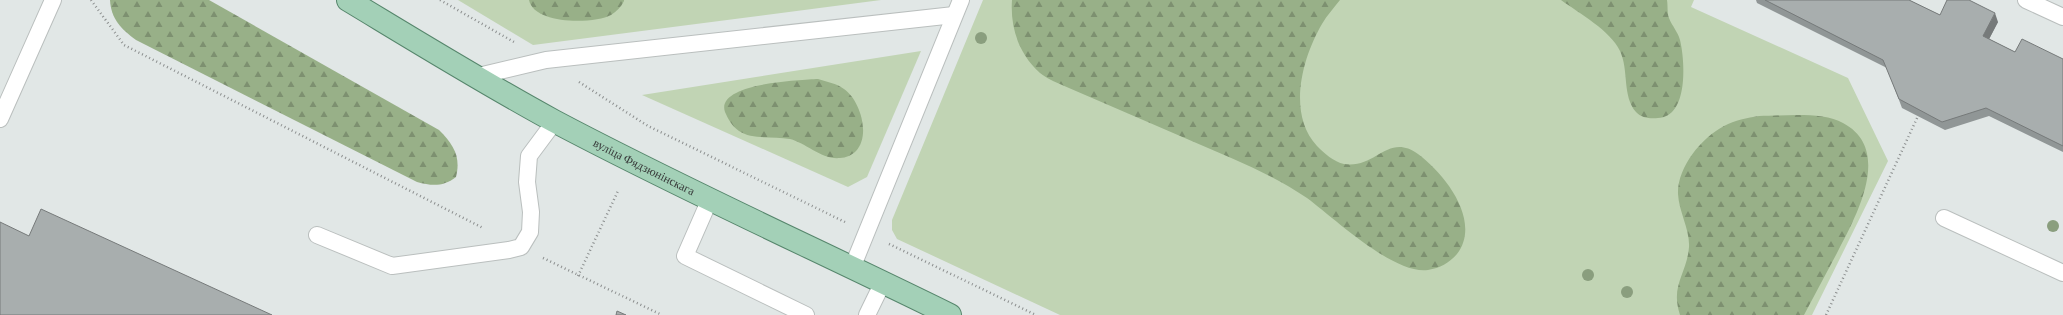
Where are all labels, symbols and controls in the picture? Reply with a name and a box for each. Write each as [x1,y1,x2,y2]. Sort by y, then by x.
street label: вуліца Фядзюнінскага [591,136,698,198]

